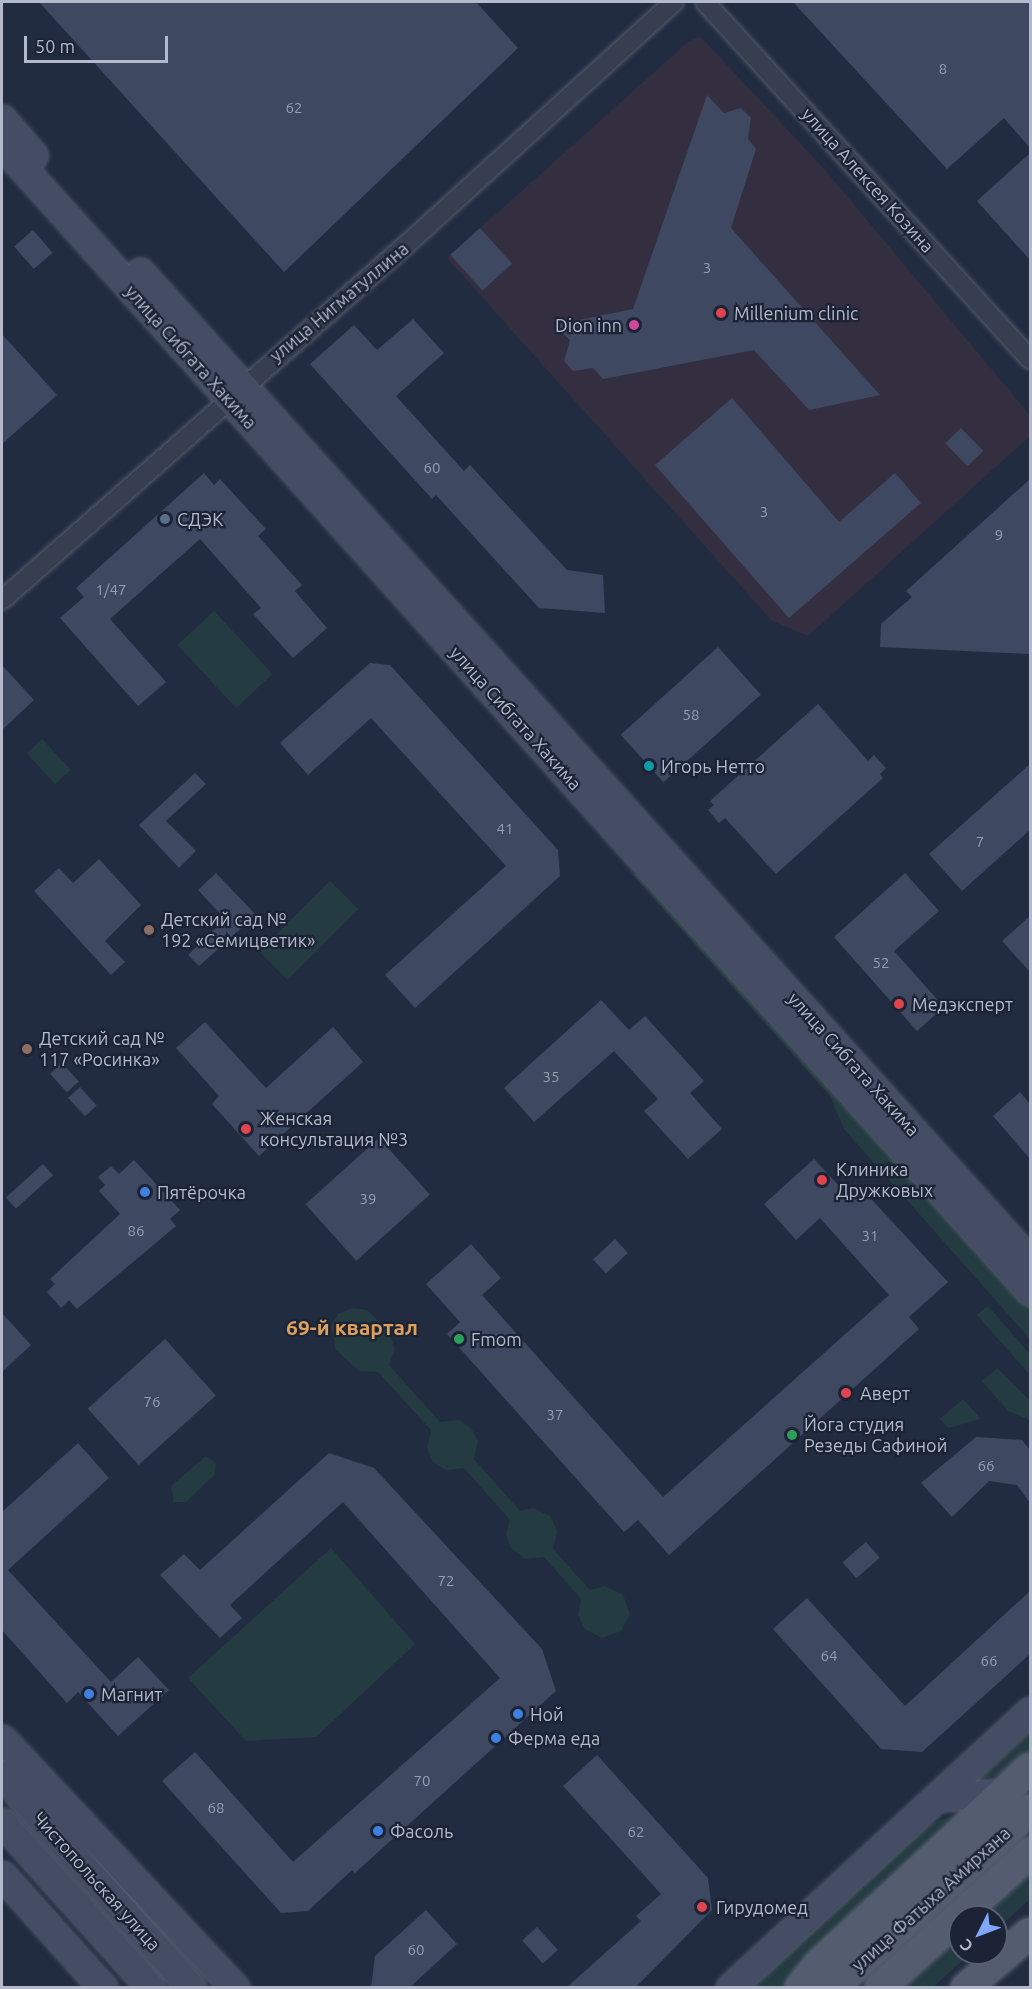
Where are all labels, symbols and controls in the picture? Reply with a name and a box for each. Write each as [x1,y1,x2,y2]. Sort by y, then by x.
scale bar [27,24,171,62]
text: 50 m [35,36,75,56]
house number: 8 [939,60,947,78]
house number: 62 [286,99,302,117]
street label: улица Алексея Козина [797,103,939,257]
street label: улица Нигматуллина [265,238,413,366]
house number: 3 [703,259,711,277]
street label: улица Сибгата Хакима [121,281,261,433]
place label: Millenium clinic [734,302,858,324]
marker: Millenium clinic [712,304,730,322]
place label: Dion inn [555,314,622,336]
marker: Dion inn [627,318,641,332]
house number: 60 [424,459,440,477]
house number: 3 [760,503,768,521]
place label: СДЭК [177,508,223,530]
marker: СДЭК [158,512,172,526]
house number: 9 [995,526,1003,544]
house number: 1/47 [96,581,126,599]
street label: улица Сибгата Хакима [446,642,586,794]
house number: 58 [683,706,699,724]
place label: Игорь Нетто [661,755,765,777]
marker: Игорь Нетто [642,759,656,773]
house number: 41 [497,820,513,838]
house number: 7 [976,833,984,851]
place label: Детский сад № 192 «Семицветик» [161,909,315,952]
marker: Детский сад № 192 «Семицветик» [142,923,156,937]
house number: 52 [873,954,889,972]
street label: улица Сибгата Хакима [784,988,924,1140]
place label: Медэксперт [912,993,1013,1015]
marker: Медэксперт [890,995,908,1013]
place label: Детский сад № 117 «Росинка» [39,1028,165,1070]
marker: Детский сад № 117 «Росинка» [20,1042,34,1056]
house number: 35 [543,1068,559,1086]
place label: Женская консультация №3 [260,1108,408,1150]
marker: Женская консультация №3 [237,1120,255,1138]
place label: Клиника Дружковых [836,1159,933,1202]
marker: Клиника Дружковых [813,1171,831,1189]
place label: Пятёрочка [157,1181,246,1203]
marker: Пятёрочка [138,1185,152,1199]
house number: 39 [360,1190,376,1208]
house number: 86 [128,1222,144,1240]
house number: 31 [862,1227,878,1245]
district label: 69-й квартал [286,1314,418,1340]
place label: Fmom [471,1328,522,1350]
marker: Fmom [452,1332,466,1346]
place label: Аверт [860,1382,910,1404]
marker: Аверт [837,1384,855,1402]
house number: 76 [144,1393,160,1411]
house number: 37 [547,1406,563,1424]
place label: Йога студия Резеды Сафиной [804,1414,947,1456]
marker: Йога студия Резеды Сафиной [785,1428,799,1442]
house number: 66 [978,1457,994,1475]
house number: 72 [438,1572,454,1590]
house number: 64 [821,1647,837,1665]
house number: 66 [981,1652,997,1670]
place label: Магнит [101,1683,162,1705]
marker: Магнит [82,1687,96,1701]
place label: Ной [530,1703,564,1725]
marker: Ной [511,1707,525,1721]
place label: Ферма еда [508,1727,600,1749]
marker: Ферма еда [489,1731,503,1745]
house number: 70 [414,1772,430,1790]
house number: 68 [208,1799,224,1817]
street label: Чистопольская улица [29,1807,165,1955]
place label: Фасоль [390,1820,453,1842]
street label: улица Фатыха Амирхана [847,1822,1015,1976]
house number: 62 [628,1823,644,1841]
marker: Фасоль [371,1824,385,1838]
place label: Гирудомед [716,1896,808,1918]
marker: Гирудомед [693,1898,711,1916]
north arrow [948,1905,1008,1965]
text: С [956,1936,976,1956]
house number: 60 [408,1941,424,1959]

